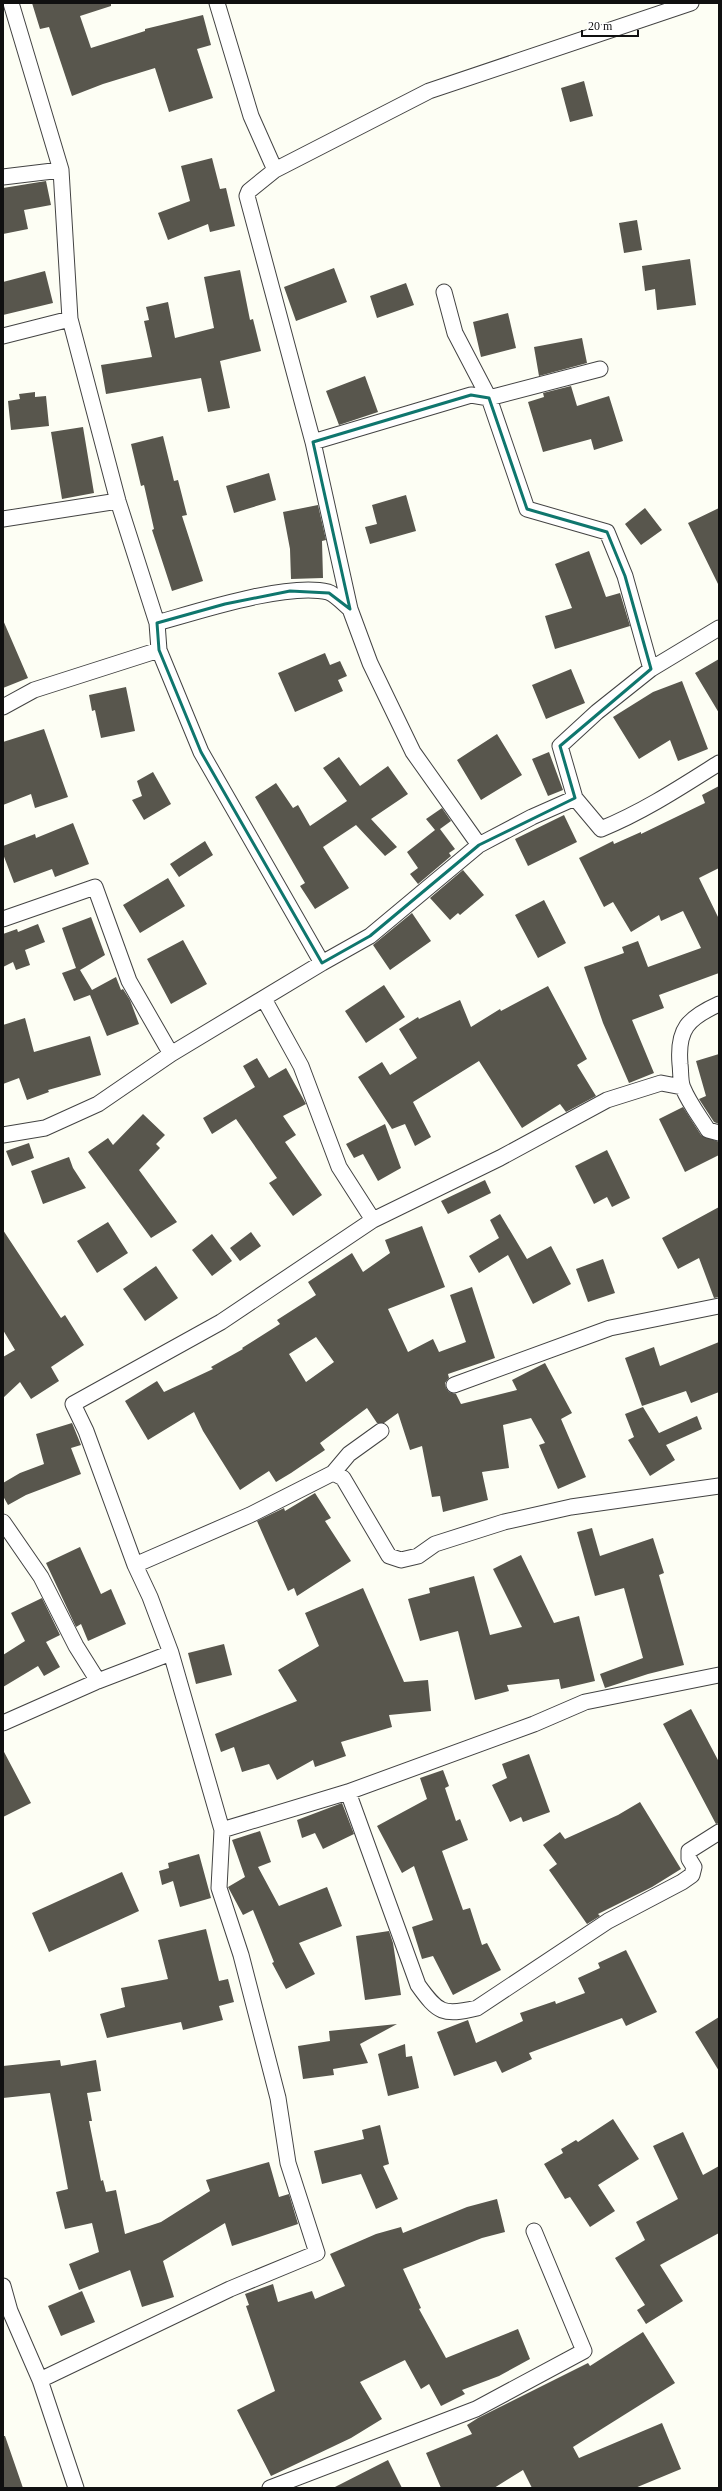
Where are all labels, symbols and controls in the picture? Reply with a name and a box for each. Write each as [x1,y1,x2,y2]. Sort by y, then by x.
scale bar [582,12,638,38]
text: 20 m [588,19,613,33]

